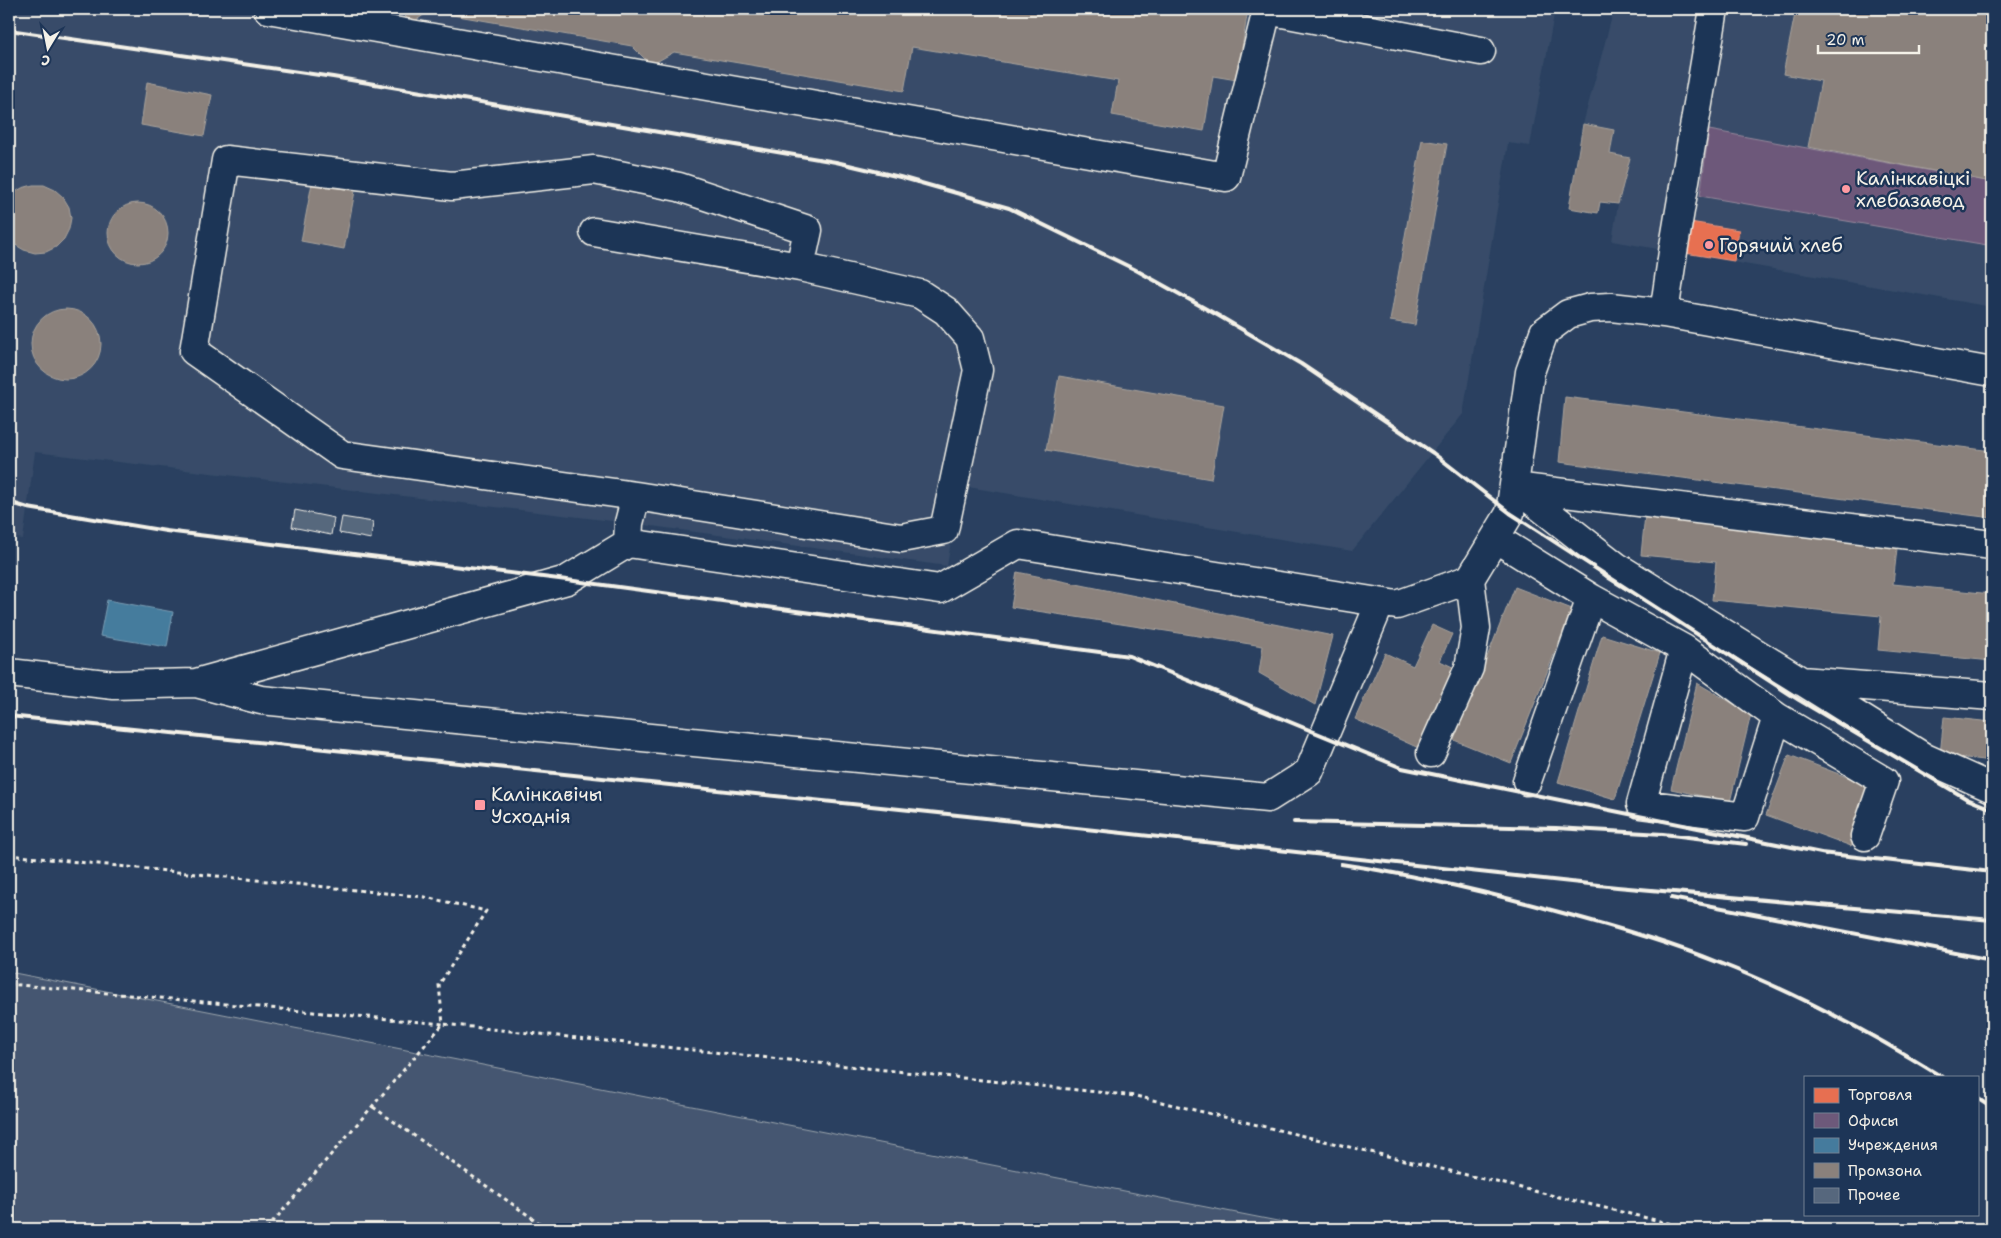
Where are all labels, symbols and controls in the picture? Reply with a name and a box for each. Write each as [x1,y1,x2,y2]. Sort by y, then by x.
north arrow [22,22,72,72]
scale bar [1818,22,1920,54]
text: 20 m [1826,30,1865,50]
text: С [40,51,52,70]
place label: Калінкавіцкі хлебазавод [1856,166,1970,213]
marker: Калінкавіцкі хлебазавод [1840,183,1852,195]
place label: Горячий хлеб [1719,233,1843,258]
marker: Горячий хлеб [1703,239,1715,251]
place label: Калінкавічы Усходнія [491,782,603,829]
marker: Калінкавічы Усходнія [473,798,487,812]
legend [1804,1076,1978,1216]
text: Торговля [1848,1085,1913,1105]
text: Офисы [1848,1111,1898,1131]
text: Учреждения [1848,1135,1938,1155]
text: Промзона [1848,1161,1923,1181]
text: Прочее [1848,1185,1900,1205]

